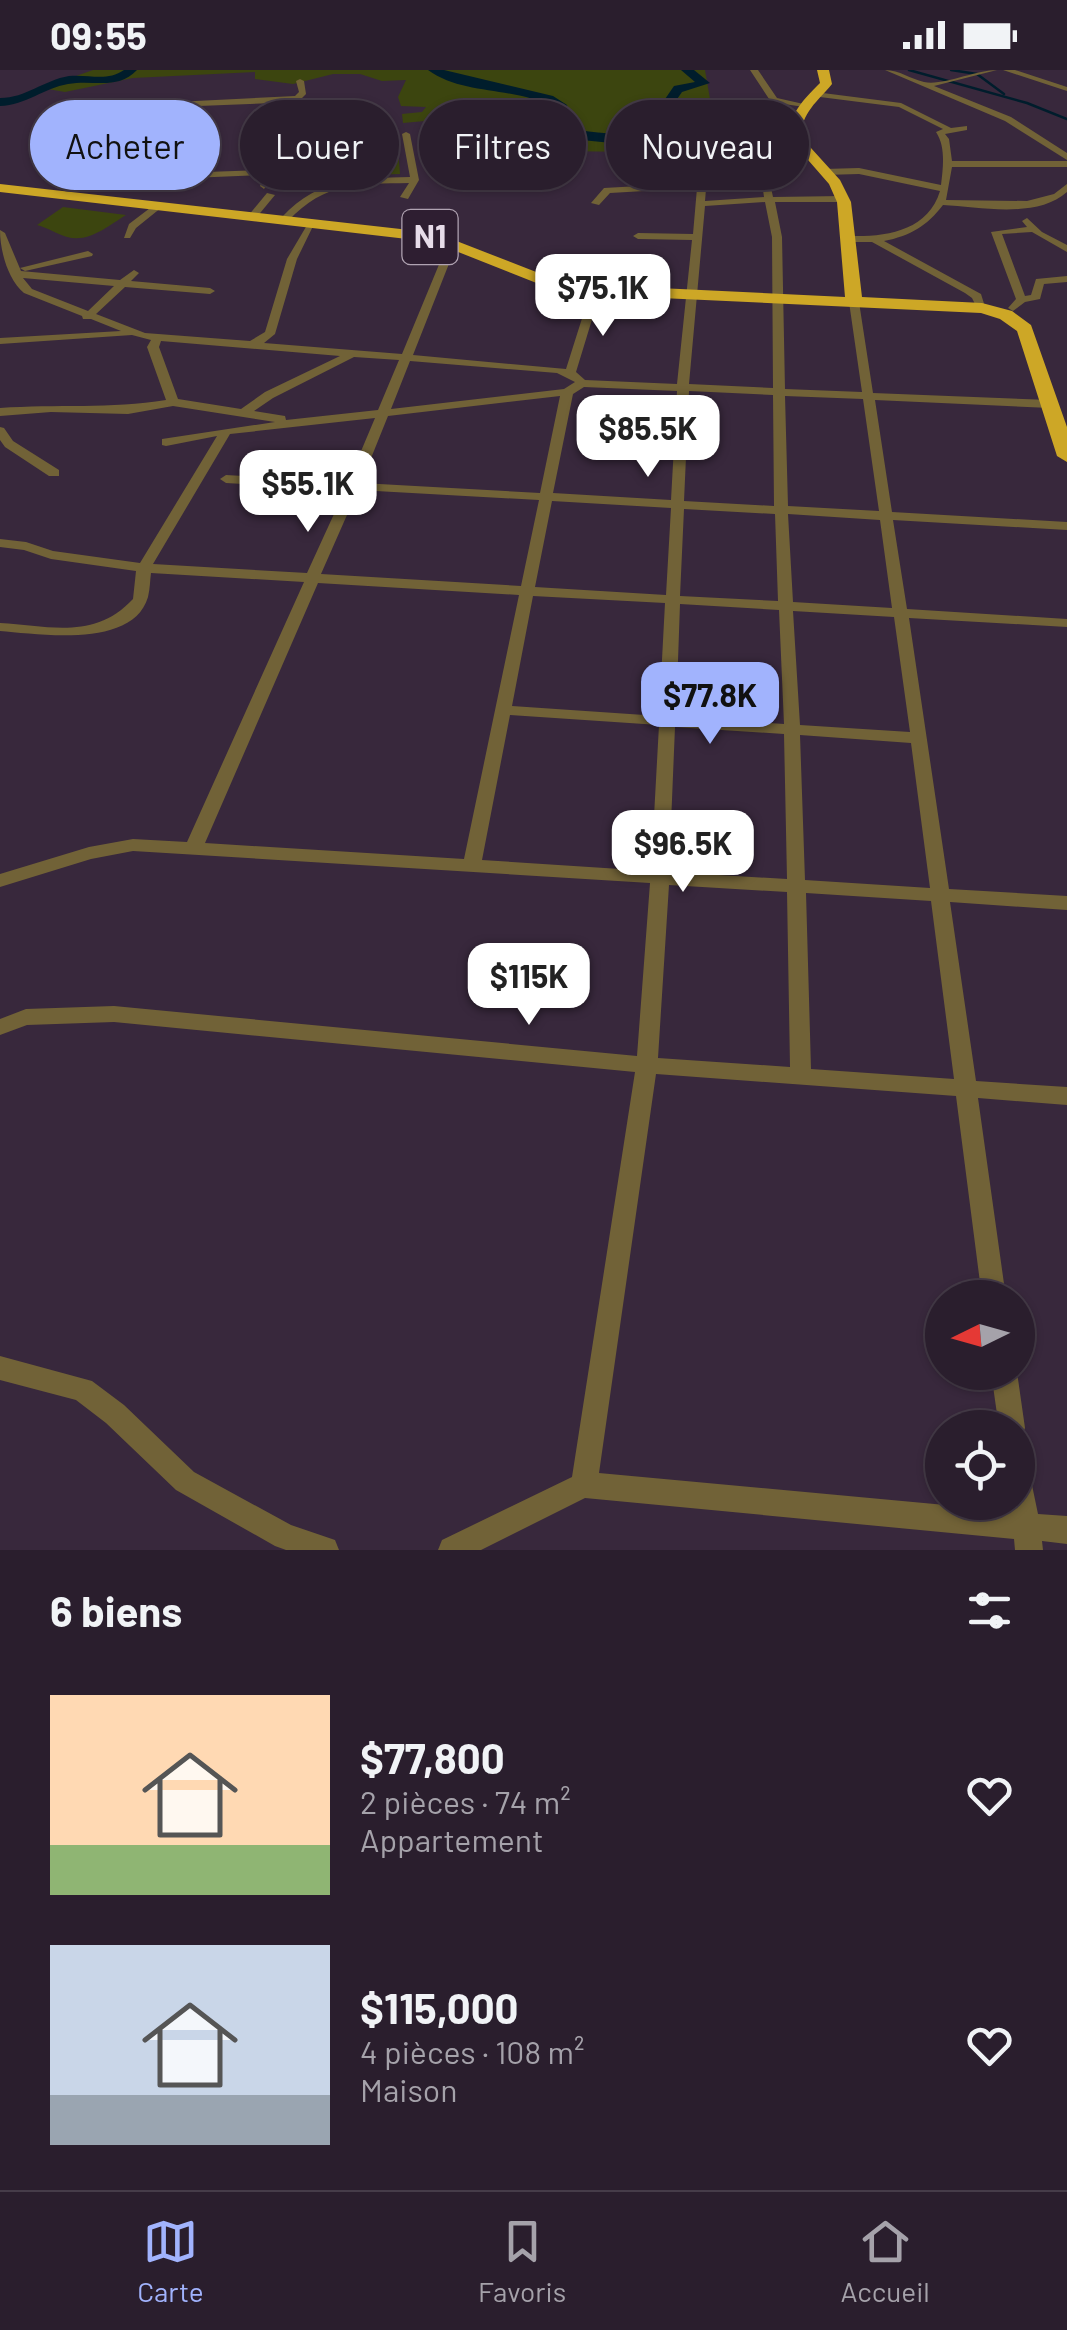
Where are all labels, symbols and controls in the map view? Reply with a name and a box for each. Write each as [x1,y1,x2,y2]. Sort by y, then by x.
text: 09:55 [50,12,147,58]
chip: Acheter [30,100,220,190]
chip: Louer [240,100,399,190]
chip: Filtres [419,100,586,190]
chip: Nouveau [606,100,809,190]
road number: N1 [402,210,458,264]
pin: $75.1K [522,254,684,339]
text: $75.1K [557,267,649,305]
pin: $85.5K [567,395,729,480]
text: $85.5K [599,408,697,446]
pin: $55.1K [227,450,389,535]
text: $55.1K [262,463,354,501]
pin: $77.8K [629,662,791,747]
text: $77.8K [663,675,757,713]
pin: $96.5K [602,810,764,895]
text: $96.5K [634,823,732,861]
pin: $115K [459,943,599,1028]
text: $115K [490,956,568,994]
north arrow [925,1280,1035,1390]
map controls [925,1280,1035,1520]
button: locate [925,1410,1035,1520]
icon: filters [962,1583,1017,1638]
text: 6 biens [50,1585,182,1635]
text: $77,800 [360,1732,505,1782]
icon: home [130,1735,250,1855]
icon: heart [962,1768,1017,1823]
text: 2 pièces · 74 m² [360,1782,571,1820]
text: Appartement [360,1820,544,1858]
text: $115,000 [360,1982,519,2032]
icon: home [130,1985,250,2105]
icon: heart [962,2018,1017,2073]
text: 4 pièces · 108 m² [360,2032,584,2070]
text: Maison [360,2070,457,2108]
tab: Carte [137,2214,204,2308]
tab: Favoris [478,2214,566,2308]
tab: Accueil [841,2214,930,2308]

